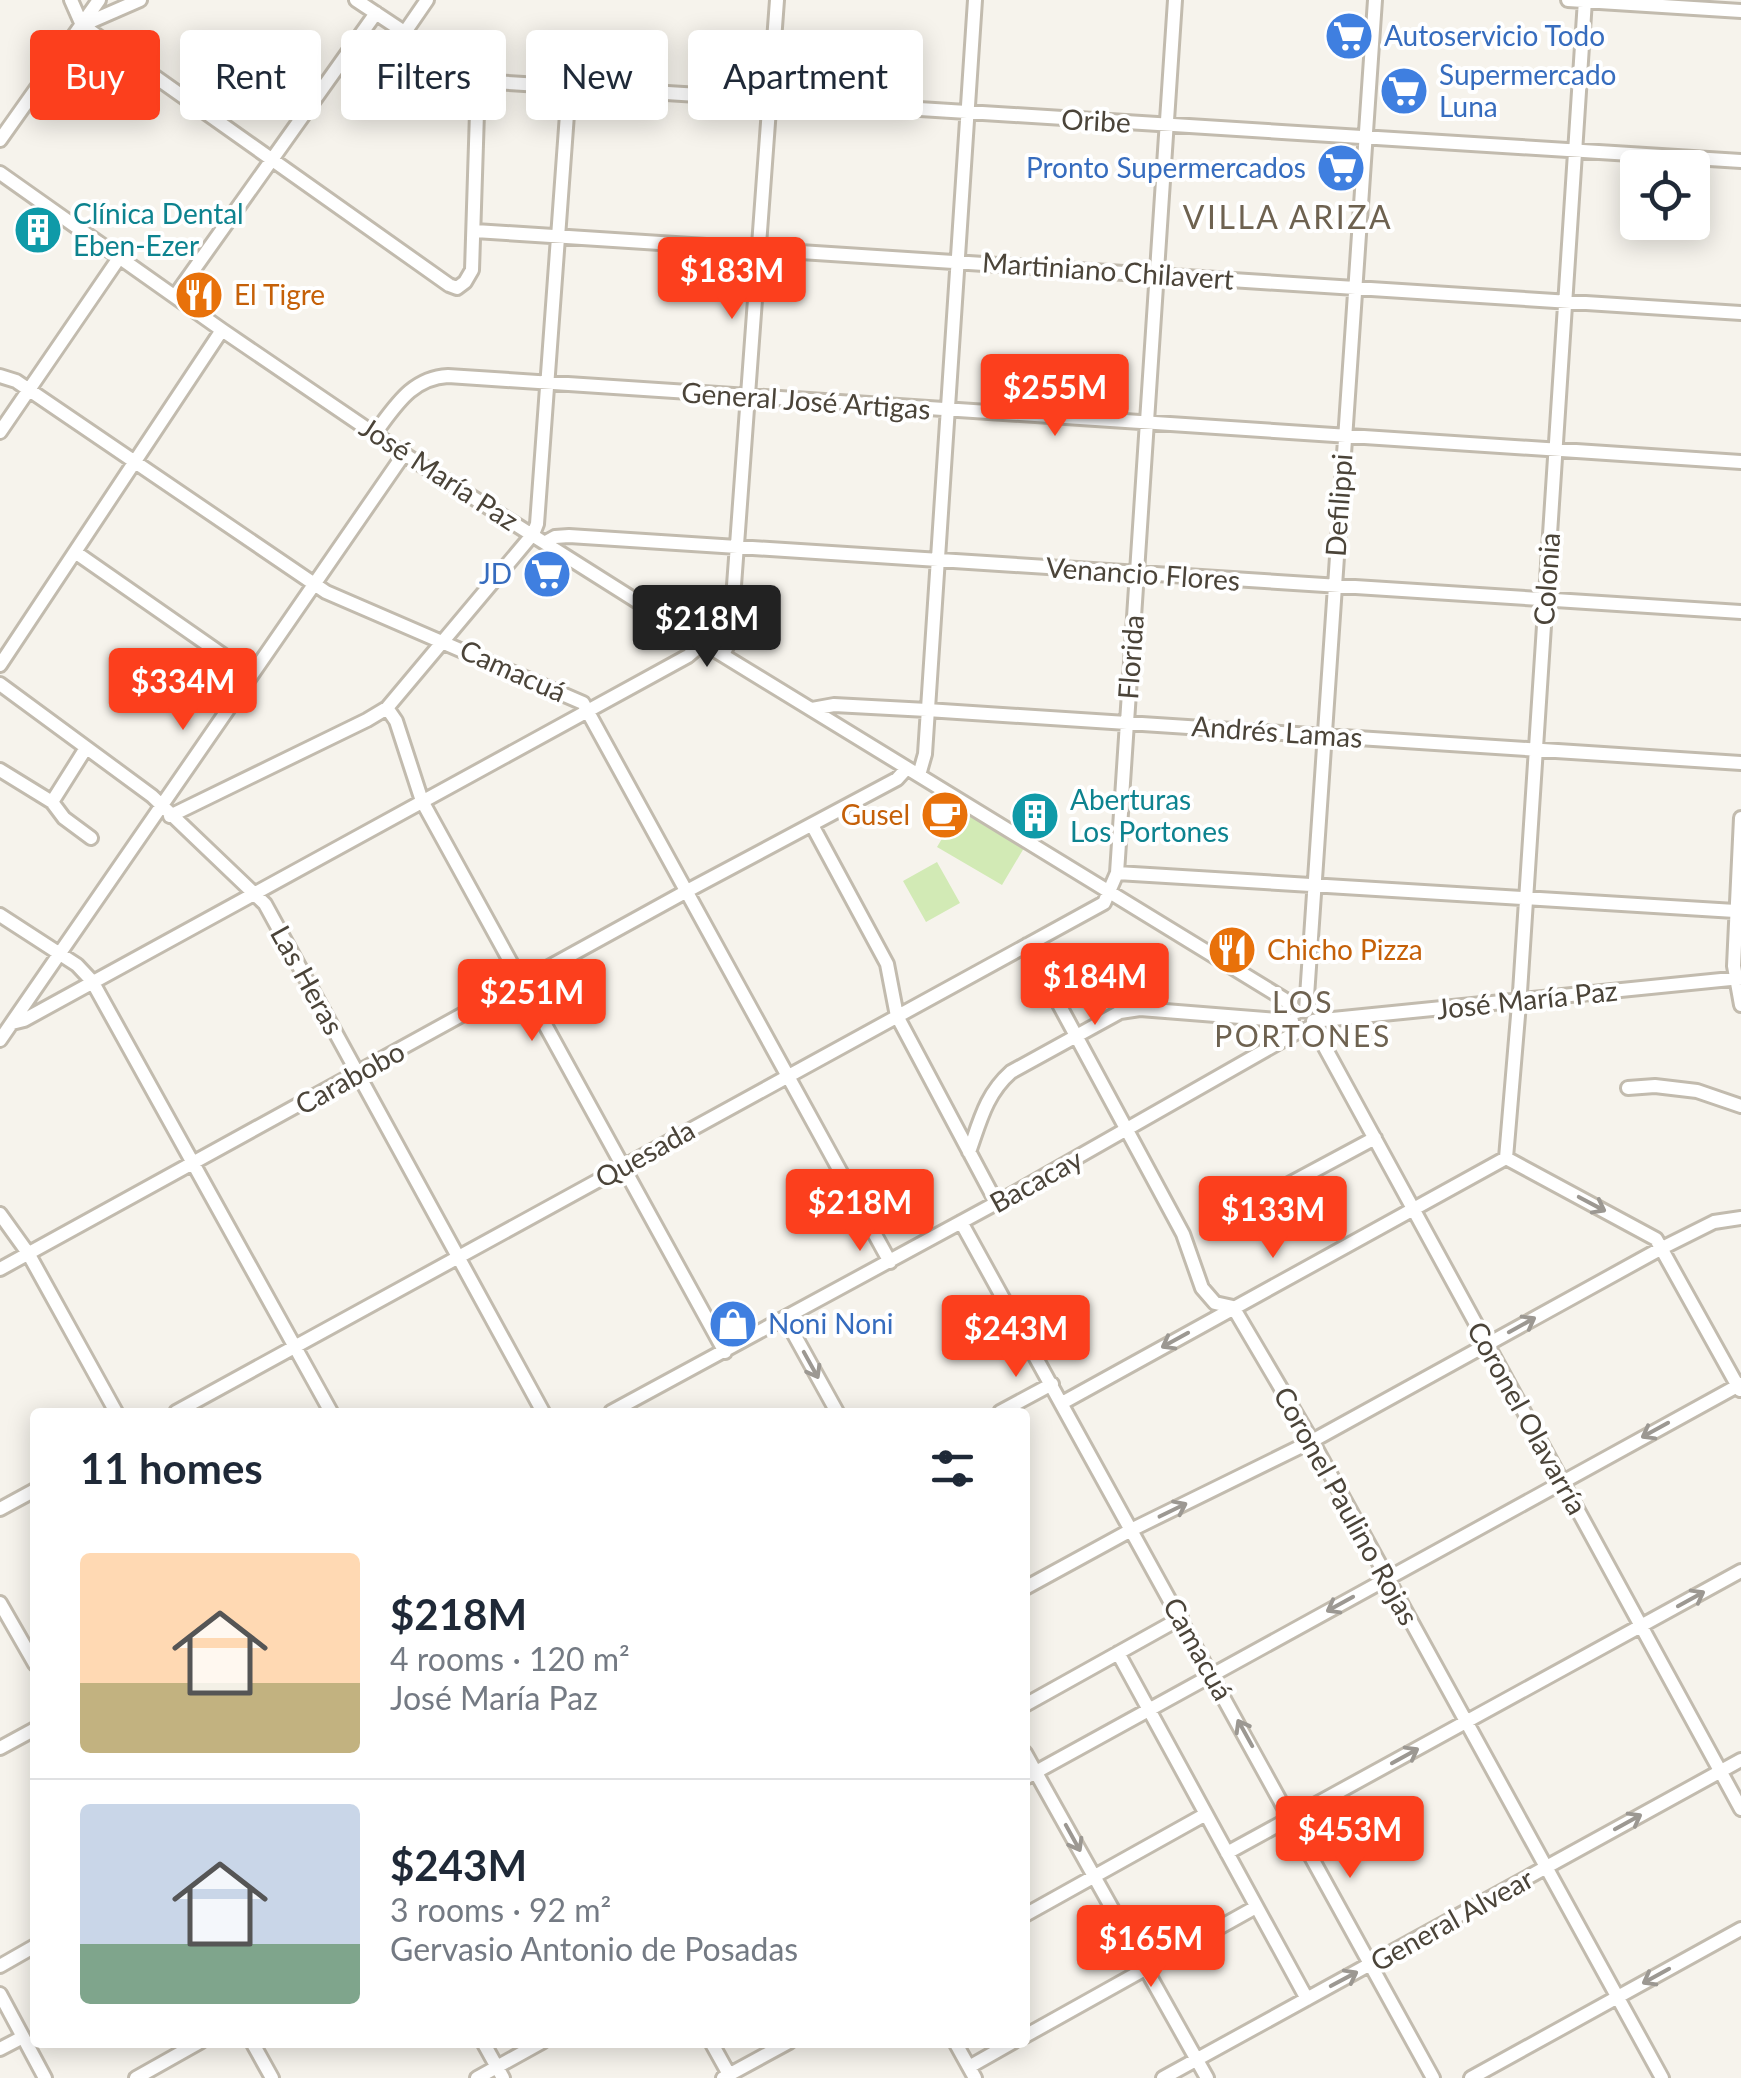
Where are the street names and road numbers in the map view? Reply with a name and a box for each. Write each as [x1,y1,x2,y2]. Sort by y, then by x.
street label: Oribe [1060,101,1132,139]
street label: Martiniano Chilavert [981,244,1235,296]
street label: General José Artigas [680,374,932,426]
street label: José María Paz [354,409,525,537]
street label: Defilippi [1317,452,1359,558]
street label: Colonia [1526,531,1566,627]
street label: Venancio Flores [1045,549,1241,597]
street label: Florida [1110,614,1150,700]
street label: Camacuá [455,632,572,708]
street label: Andrés Lamas [1190,708,1364,754]
street label: Las Heras [264,919,352,1040]
street label: José María Paz [1435,973,1619,1025]
street label: Carabobo [289,1033,410,1121]
street label: Quesada [589,1112,700,1194]
street label: Bacacay [983,1141,1088,1219]
street label: Coronel Olavarría [1461,1315,1595,1520]
street label: Coronel Paulino Rojas [1267,1380,1426,1631]
street label: Camacuá [1157,1591,1241,1706]
street label: General Alvear [1364,1860,1539,1978]

